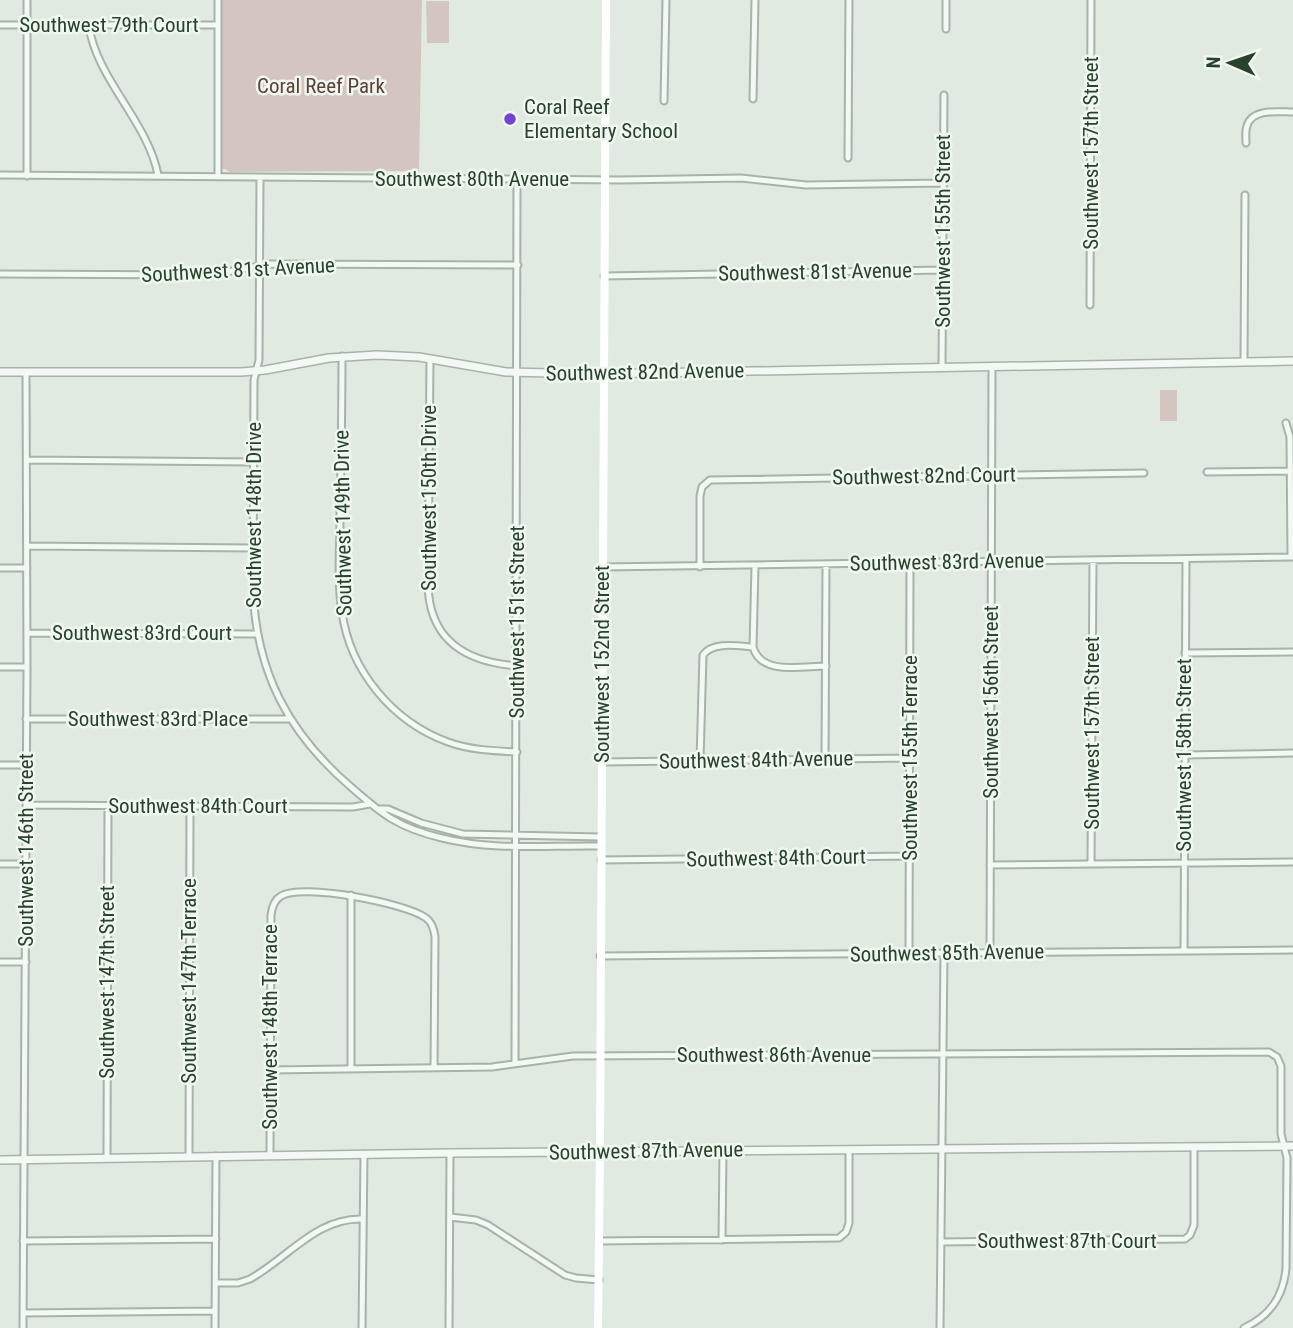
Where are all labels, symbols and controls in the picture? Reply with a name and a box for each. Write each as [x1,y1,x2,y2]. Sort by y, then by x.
street label: Southwest 79th Court [19,13,199,37]
north arrow [1195,28,1265,98]
street label: Southwest 157th Street [1079,56,1103,250]
text: N [1202,56,1225,69]
park label: Coral Reef Park [257,74,385,98]
place label: Coral Reef Elementary School [524,95,678,143]
marker: Coral Reef Elementary School [502,111,518,127]
street label: Southwest 155th Street [931,134,955,328]
street label: Southwest 80th Avenue [375,167,569,191]
street label: Southwest 81st Avenue [141,253,336,287]
street label: Southwest 81st Avenue [718,258,912,286]
street label: Southwest 82nd Avenue [545,358,745,386]
street label: Southwest 150th Drive [417,405,441,591]
street label: Southwest 148th Drive [242,422,266,608]
street label: Southwest 149th Drive [329,430,357,616]
street label: Southwest 82nd Court [832,462,1016,490]
street label: Southwest 151st Street [505,526,529,718]
street label: Southwest 83rd Avenue [849,548,1045,576]
street label: Southwest 152nd Street [590,565,614,763]
street label: Southwest 156th Street [979,605,1003,799]
street label: Southwest 83rd Court [52,621,232,645]
street label: Southwest 157th Street [1080,636,1104,830]
street label: Southwest 155th Terrace [898,655,922,861]
street label: Southwest 158th Street [1172,658,1196,852]
street label: Southwest 83rd Place [68,707,248,731]
street label: Southwest 84th Avenue [659,746,854,774]
street label: Southwest 146th Street [14,753,38,947]
street label: Southwest 84th Court [108,794,288,818]
street label: Southwest 84th Court [686,844,866,872]
street label: Southwest 147th Terrace [177,878,201,1084]
street label: Southwest 147th Street [95,885,119,1079]
street label: Southwest 148th Terrace [258,924,282,1130]
street label: Southwest 85th Avenue [850,939,1045,967]
street label: Southwest 86th Avenue [677,1043,871,1067]
street label: Southwest 87th Avenue [549,1137,744,1165]
street label: Southwest 87th Court [977,1229,1157,1253]

